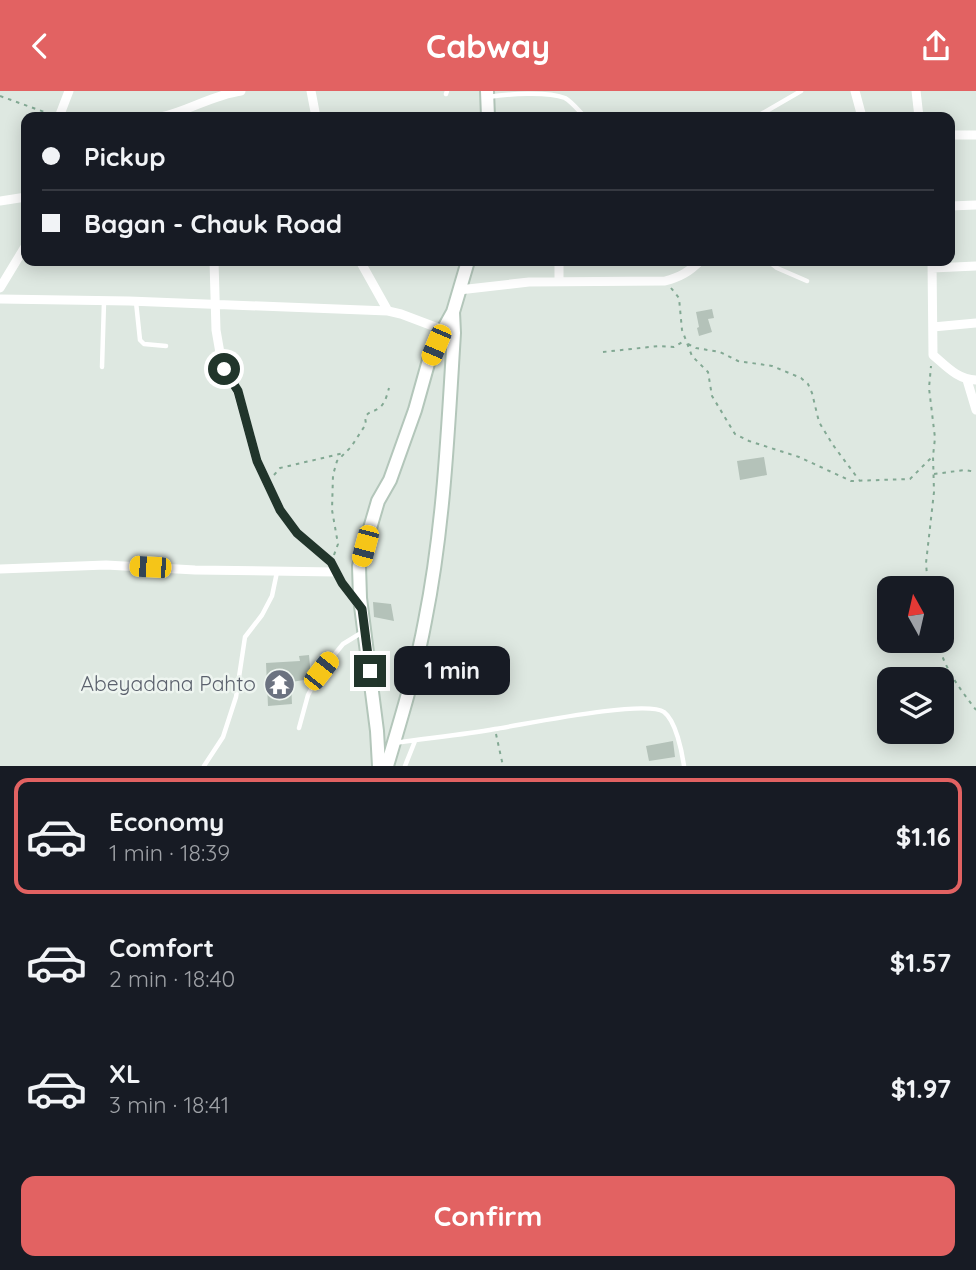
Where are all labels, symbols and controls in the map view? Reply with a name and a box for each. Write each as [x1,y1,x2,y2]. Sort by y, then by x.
text: Cabway [426,26,550,66]
icon: back [21,27,59,65]
icon: share [917,27,955,65]
text: Pickup [84,140,166,173]
text: Bagan - Chauk Road [84,207,342,240]
car [419,322,454,368]
route start [208,353,240,385]
car [350,523,381,569]
car [129,555,172,579]
north arrow [877,576,954,653]
map controls [877,576,954,744]
callout: 1 min [394,647,510,695]
car [300,648,343,694]
route end [354,655,386,687]
text: 1 min [424,656,480,685]
temple icon: Abeyadana Pahto [262,667,296,701]
button: layers [877,667,954,744]
place label: Abeyadana Pahto [80,670,256,696]
icon: car [25,805,88,868]
text: Economy [109,805,224,838]
text: $1.16 [896,820,951,853]
text: 1 min · 18:39 [109,838,230,867]
icon: car [25,931,88,994]
text: Comfort [109,931,214,964]
text: $1.57 [890,946,951,979]
text: 2 min · 18:40 [109,964,235,993]
icon: car [25,1057,88,1120]
text: XL [109,1057,141,1090]
text: $1.97 [891,1072,951,1105]
text: 3 min · 18:41 [109,1090,229,1119]
button: Confirm [21,1176,955,1256]

